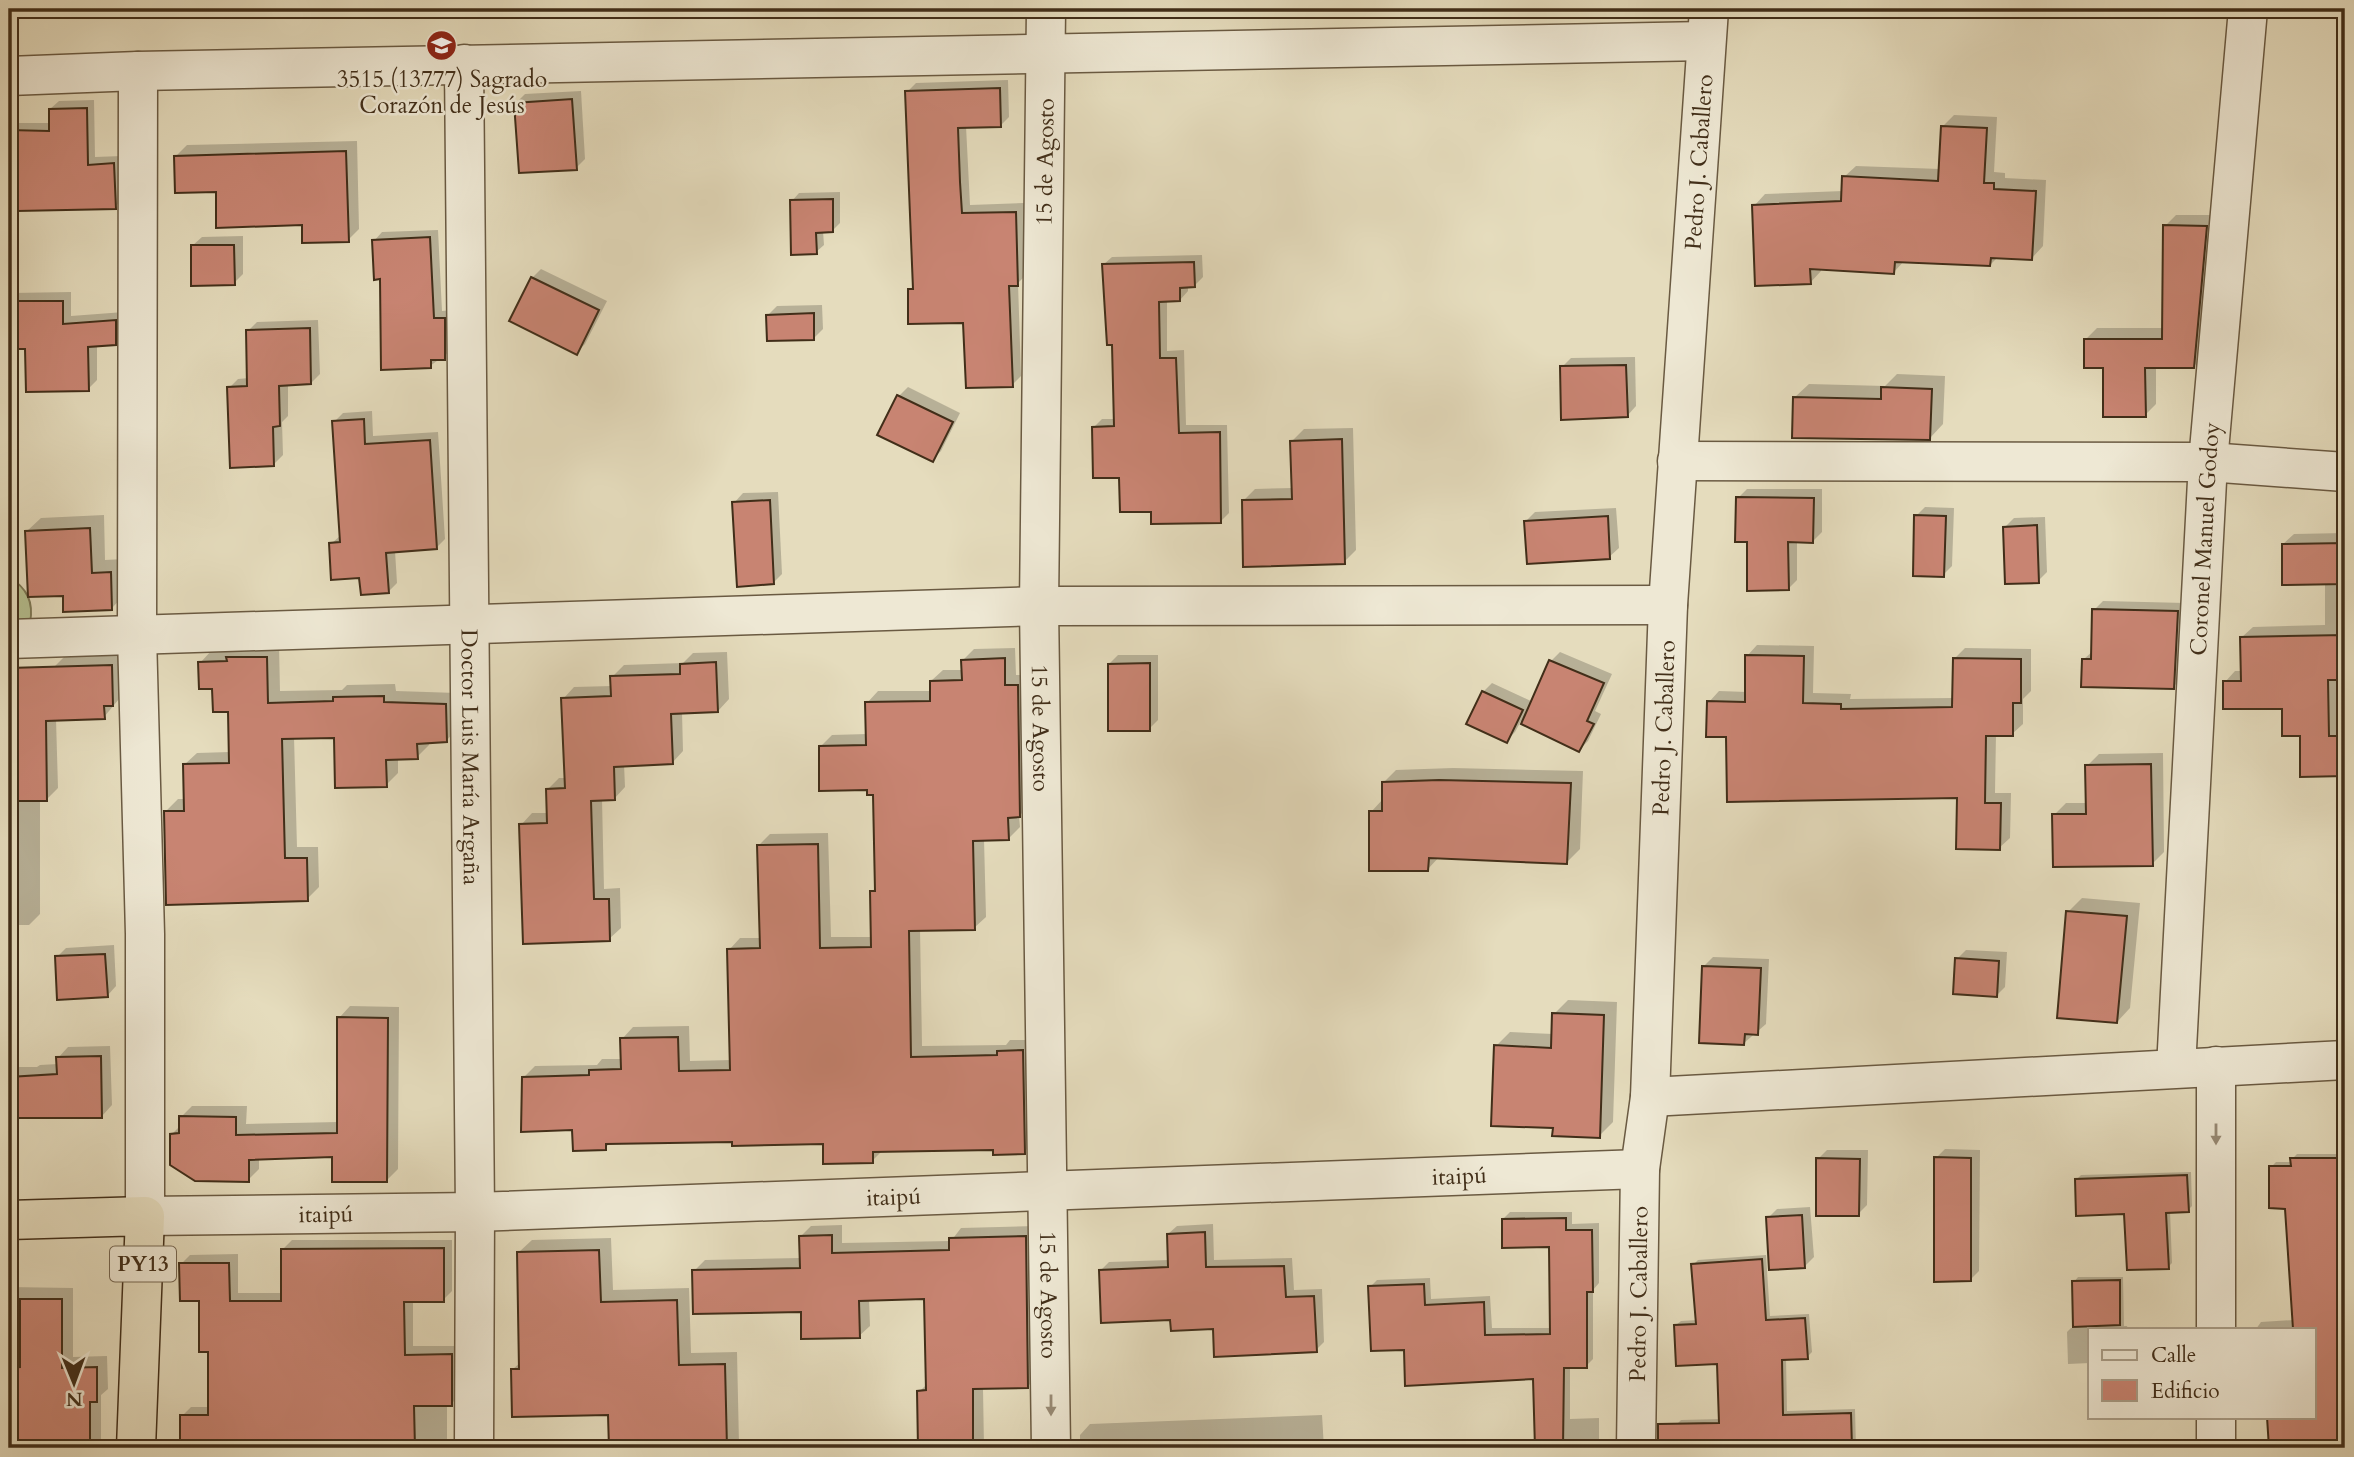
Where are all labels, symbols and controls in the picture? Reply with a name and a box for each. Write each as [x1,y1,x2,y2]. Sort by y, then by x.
school or university icon: 3515 (13777) Sagrado Corazón de Jesús [425,28,459,62]
place label: 3515 (13777) Sagrado Corazón de Jesús [337,64,547,121]
street label: Pedro J. Caballero [1677,73,1720,251]
street label: 15 de Agosto [1028,98,1062,226]
street label: Coronel Manuel Godoy [2182,421,2227,656]
street label: Doctor Luis María Argaña [454,629,487,885]
street label: Pedro J. Caballero [1645,639,1682,816]
street label: 15 de Agosto [1024,664,1057,792]
one-way arrow [2210,1123,2222,1145]
street label: itaipú [1431,1159,1487,1192]
street label: itaipú [866,1180,922,1213]
street label: itaipú [298,1198,354,1230]
street label: Pedro J. Caballero [1621,1206,1655,1382]
street label: 15 de Agosto [1032,1231,1065,1359]
road number: PY13 [110,1246,176,1282]
legend [2088,1328,2316,1418]
text: Calle [2151,1341,2196,1370]
north arrow [38,1348,108,1418]
text: Edificio [2151,1377,2220,1406]
text: N [65,1386,83,1412]
one-way arrow [1045,1394,1057,1416]

